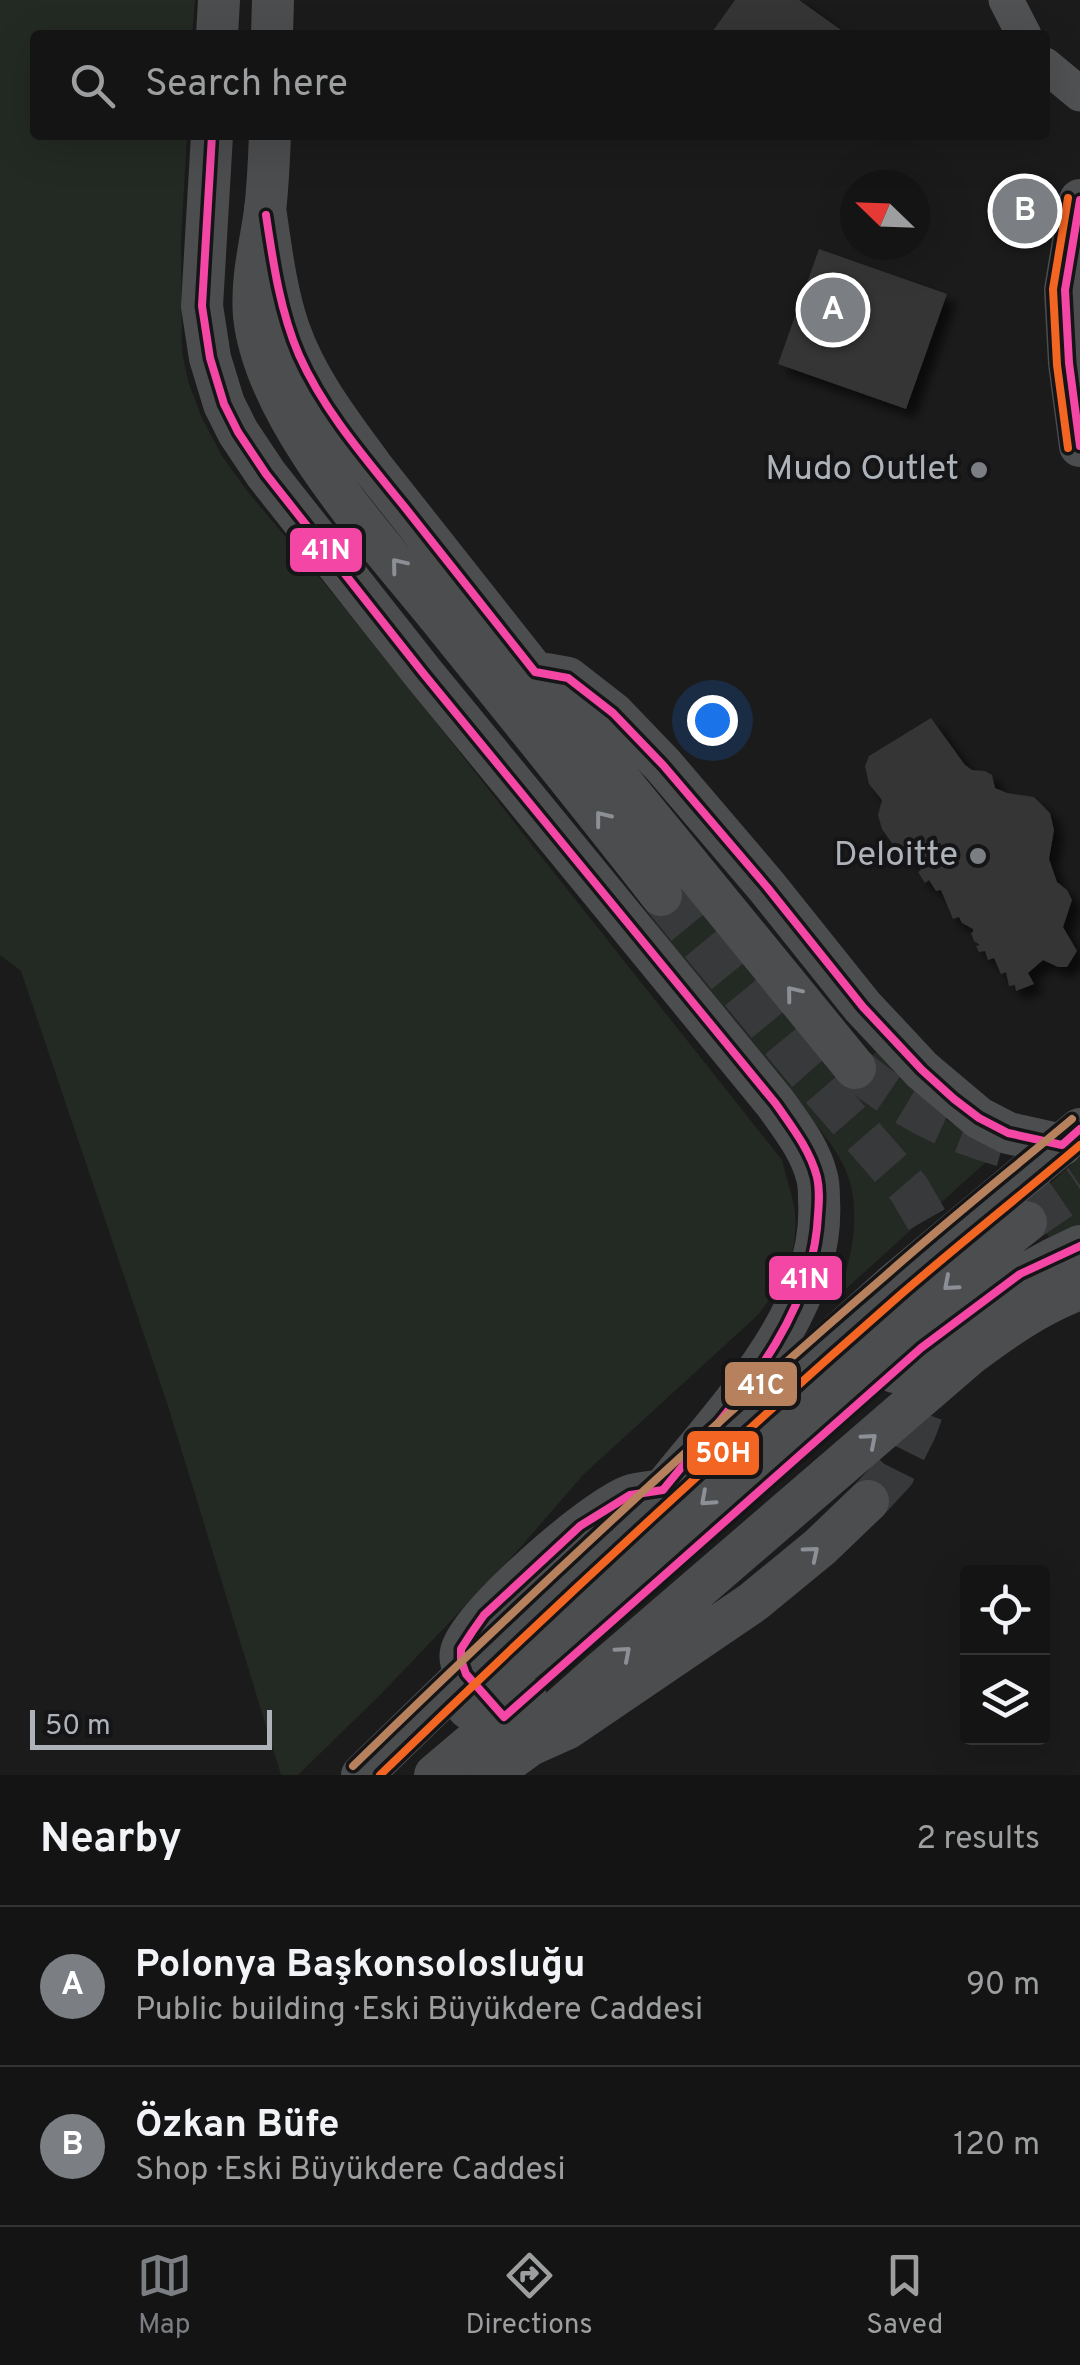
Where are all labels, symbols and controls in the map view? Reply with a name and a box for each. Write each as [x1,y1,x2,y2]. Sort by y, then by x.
search box [30,30,1050,140]
icon: search [65,58,120,113]
text: Search here [145,61,348,110]
north arrow [840,170,930,260]
pin: B [992,174,1058,248]
pin: A [800,272,866,348]
place label: Mudo Outlet [765,448,959,492]
marker: Mudo Outlet [968,459,990,481]
line badge: 41N [288,526,364,574]
text: 41N [301,534,351,570]
one-way arrow [392,558,409,576]
your location [687,695,738,746]
one-way arrow [596,811,613,829]
place label: Deloitte [834,834,958,878]
marker: Deloitte [967,845,989,867]
one-way arrow [787,986,805,1004]
line badge: 41N [767,1254,844,1302]
text: 41N [780,1263,830,1299]
one-way arrow [943,1273,962,1291]
line badge: 41C [723,1360,799,1408]
text: 41C [737,1369,785,1405]
line badge: 50H [685,1429,761,1477]
one-way arrow [858,1433,877,1451]
text: 50H [695,1437,751,1473]
one-way arrow [700,1488,719,1506]
one-way arrow [801,1547,819,1565]
map controls [960,1565,1050,1745]
button: locate [960,1565,1050,1655]
one-way arrow [613,1646,631,1664]
button: layers [960,1655,1050,1745]
scale bar [30,1705,272,1750]
text: 50 m [45,1709,111,1745]
text: Nearby [40,1814,182,1867]
text: 2 results [916,1820,1040,1860]
text: Polonya Başkonsolosluğu [135,1942,585,1991]
text: A [61,1966,84,2006]
text: 90 m [966,1966,1040,2006]
text: Public building · Eski Büyükdere Caddesi [135,1991,703,2031]
text: Özkan Büfe [135,2102,339,2151]
text: B [61,2126,84,2166]
text: 120 m [953,2126,1040,2166]
text: Shop · Eski Büyükdere Caddesi [135,2151,566,2191]
tab: Map [137,2248,192,2344]
tab: Directions [465,2248,593,2344]
tab: Saved [866,2248,943,2344]

